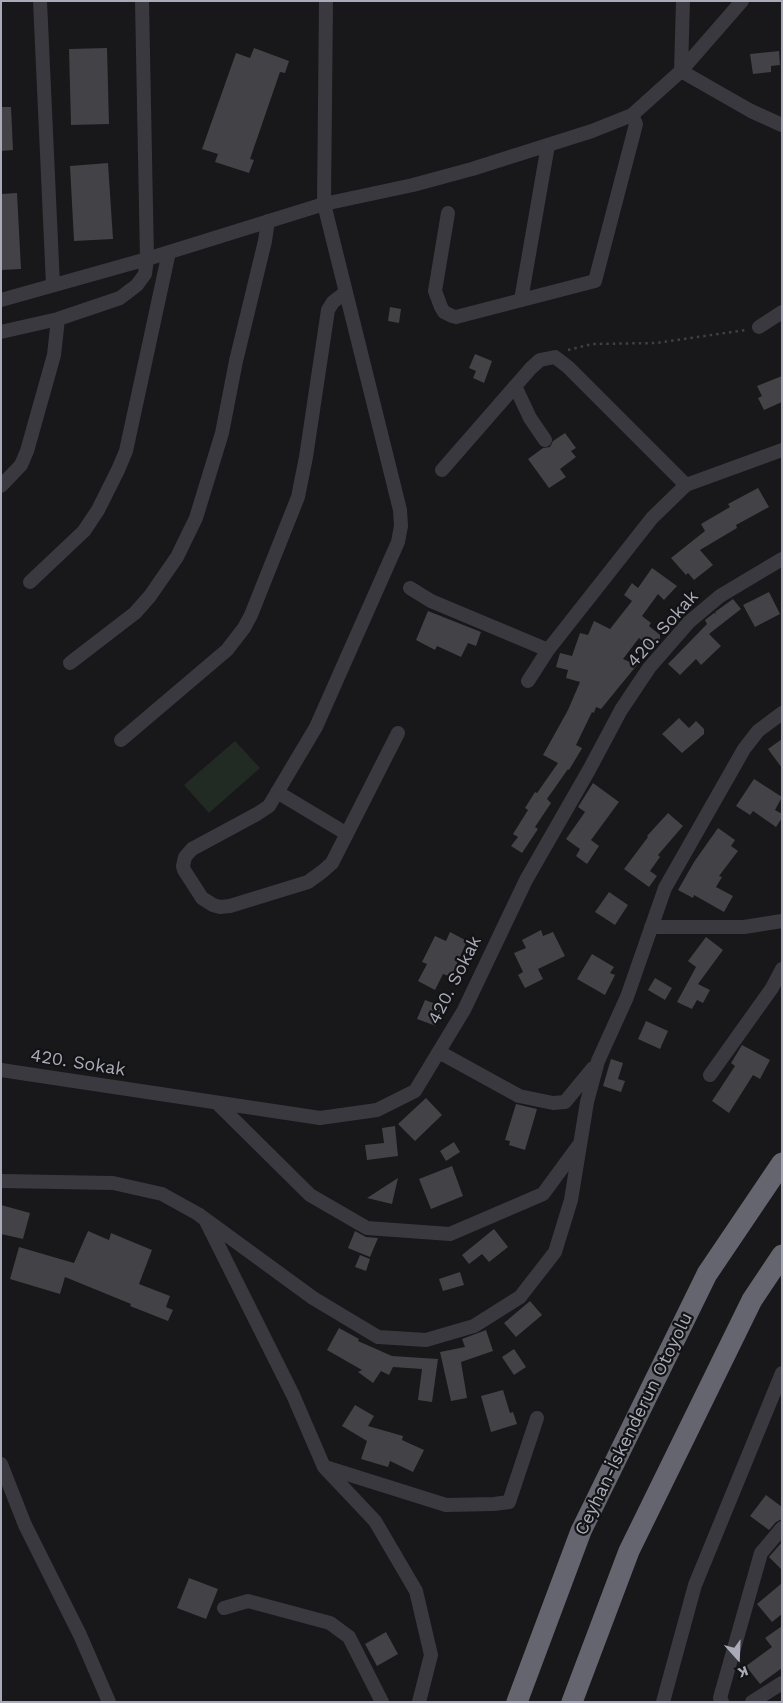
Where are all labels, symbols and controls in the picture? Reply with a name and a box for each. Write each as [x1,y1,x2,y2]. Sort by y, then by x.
street label: 420. Sokak [623,586,703,672]
street label: 420. Sokak [424,932,486,1028]
street label: 420. Sokak [29,1045,127,1081]
street label: Ceyhan-İskenderun Otoyolu [571,1309,697,1539]
north arrow [713,1633,763,1683]
text: K [736,1663,750,1681]

